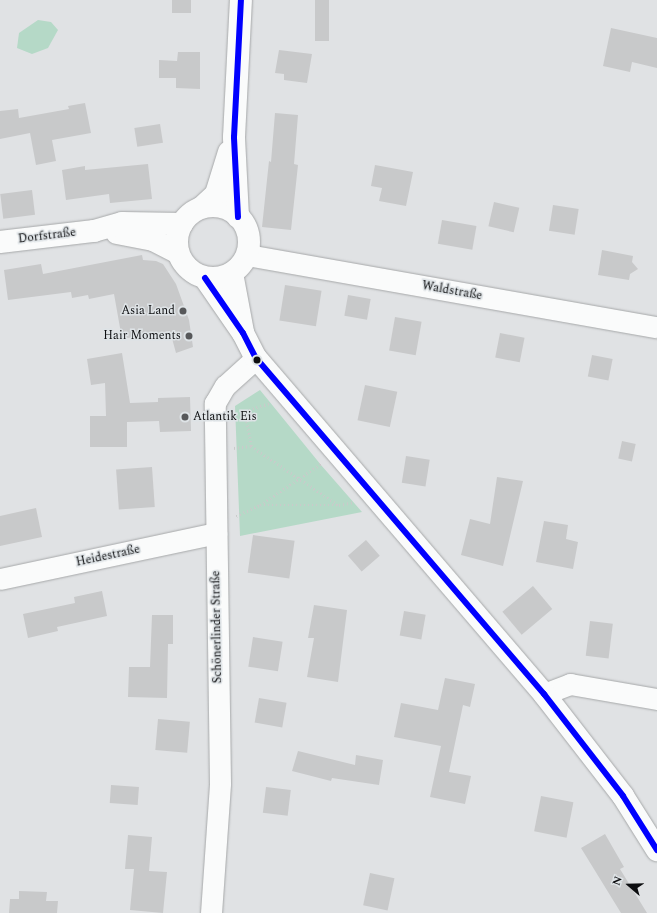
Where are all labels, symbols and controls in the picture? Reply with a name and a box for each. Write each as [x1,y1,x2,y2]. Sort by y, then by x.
street label: Dorfstraße [17,225,77,247]
street label: Waldstraße [421,279,483,303]
place label: Asia Land [121,304,175,318]
marker: Asia Land [178,306,188,316]
place label: Hair Moments [103,329,181,343]
marker: Hair Moments [184,331,194,341]
unlabelled marker [252,355,262,365]
place label: Atlantik Eis [193,410,257,424]
marker: Atlantik Eis [180,412,190,422]
street label: Heidestraße [75,542,141,570]
street label: Schönerlinder Straße [209,571,225,683]
north arrow [609,865,649,905]
text: N [608,874,627,888]

